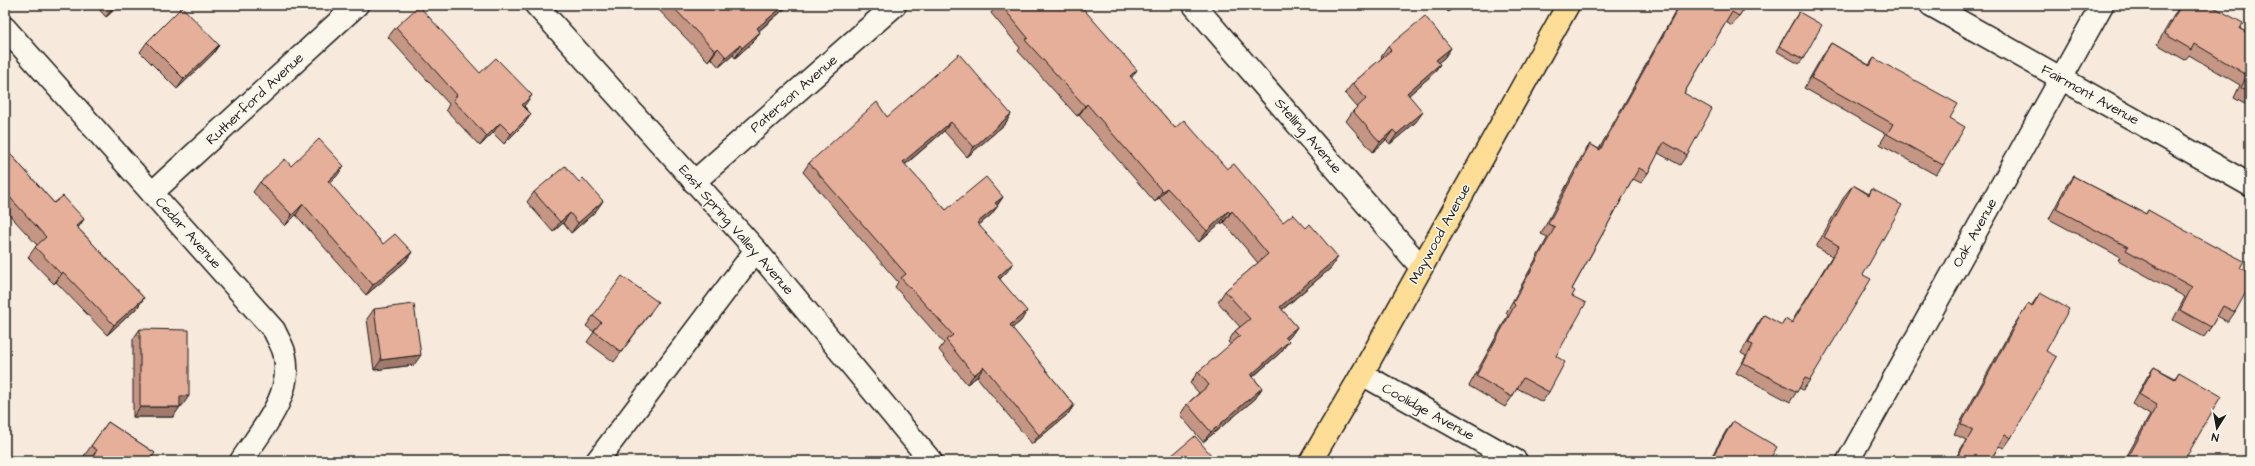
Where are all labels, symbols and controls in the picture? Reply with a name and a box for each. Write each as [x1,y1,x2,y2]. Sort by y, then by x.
street label: Rutherford Avenue [202,48,309,150]
street label: Paterson Avenue [746,50,842,138]
street label: Fairmont Avenue [2037,60,2143,130]
street label: Stelling Avenue [1270,94,1347,178]
street label: East Spring Valley Avenue [674,160,799,300]
street label: Maywood Avenue [1404,180,1476,288]
street label: Cedar Avenue [150,193,226,274]
street label: Oak Avenue [1948,194,2002,271]
street label: Coolidge Avenue [1378,378,1478,446]
north arrow [2197,408,2237,448]
text: N [2210,429,2220,445]

